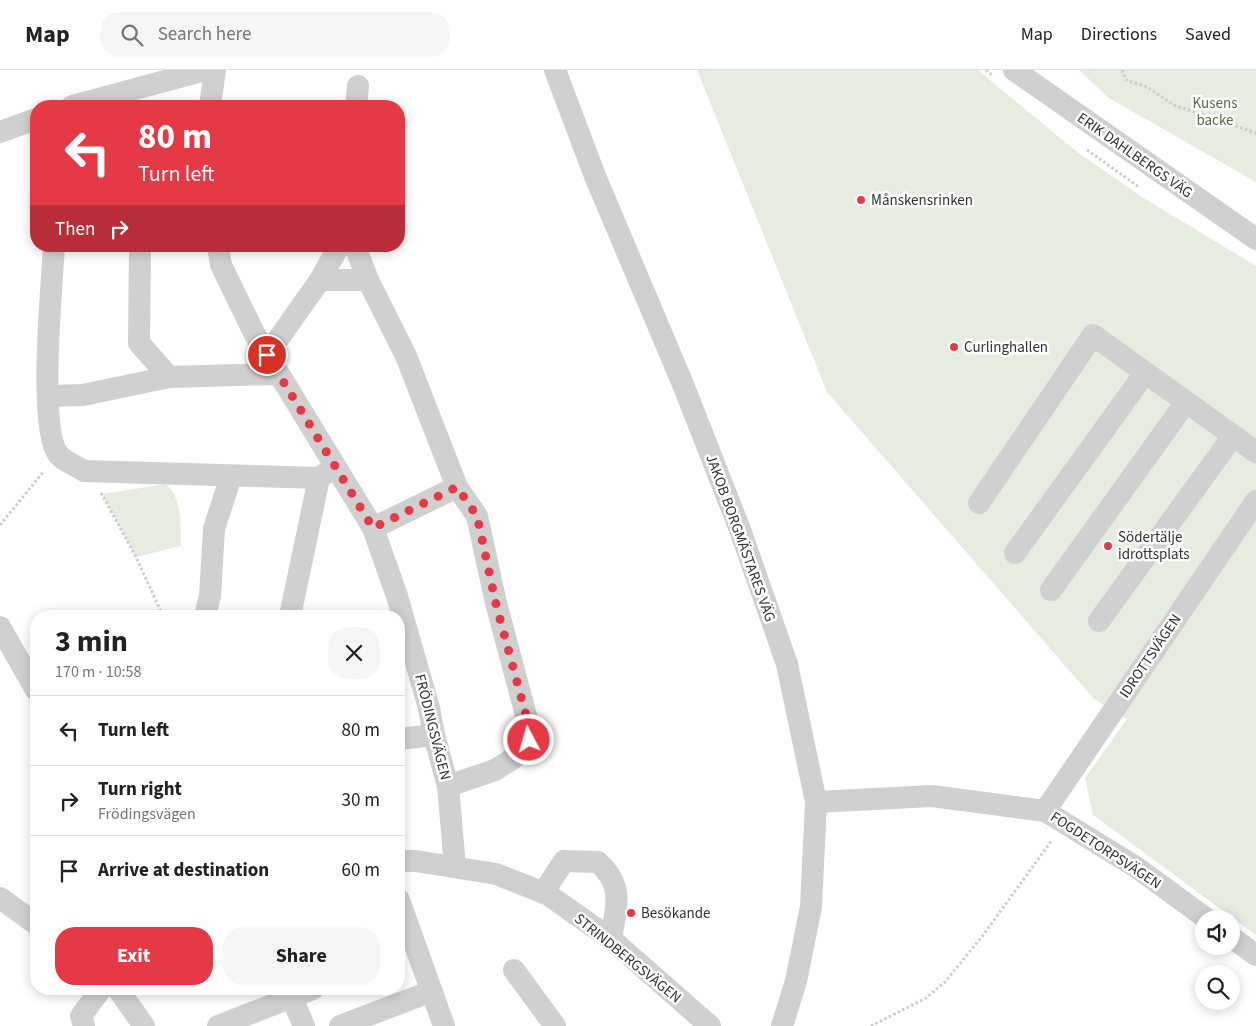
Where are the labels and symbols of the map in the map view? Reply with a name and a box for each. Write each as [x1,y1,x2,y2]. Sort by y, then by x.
park label: Kusens backe [1193,93,1237,131]
street label: ERIK DAHLBERGS VÄG [1073,108,1197,203]
place label: Månskensrinken [871,190,973,211]
marker: Månskensrinken [855,194,867,206]
pin [246,334,288,376]
place label: Curlinghallen [964,337,1048,358]
marker: Curlinghallen [948,341,960,353]
street label: JAKOB BORGMÄSTARES VÄG [700,452,781,625]
place label: Södertälje idrottsplats [1118,527,1190,565]
marker: Södertälje idrottsplats [1102,540,1114,552]
street label: IDROTTSVÄGEN [1115,610,1186,702]
street label: FRÖDINGSVÄGEN [409,672,456,782]
position arrow [502,713,554,765]
street label: FOGDETORPSVÄGEN [1046,807,1165,894]
place label: Besökande [641,903,710,924]
marker: Besökande [625,907,637,919]
street label: STRINDBERGSVÄGEN [570,909,686,1008]

